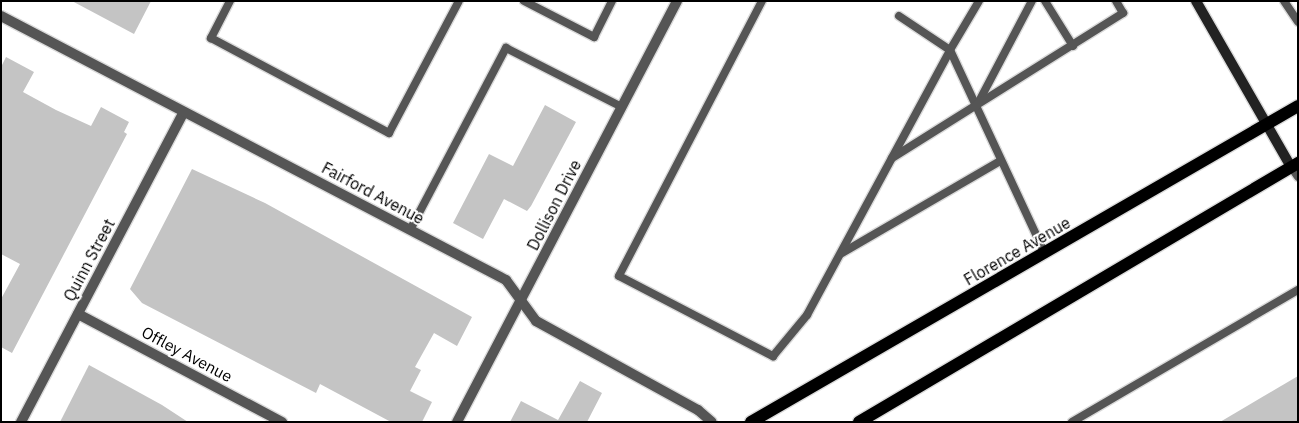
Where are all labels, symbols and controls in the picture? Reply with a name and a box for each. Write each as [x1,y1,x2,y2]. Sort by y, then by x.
street label: Dollison Drive [523,157,585,253]
street label: Fairford Avenue [319,158,427,228]
street label: Florence Avenue [960,213,1074,289]
street label: Quinn Street [59,216,119,304]
street label: Offley Avenue [138,322,236,386]

